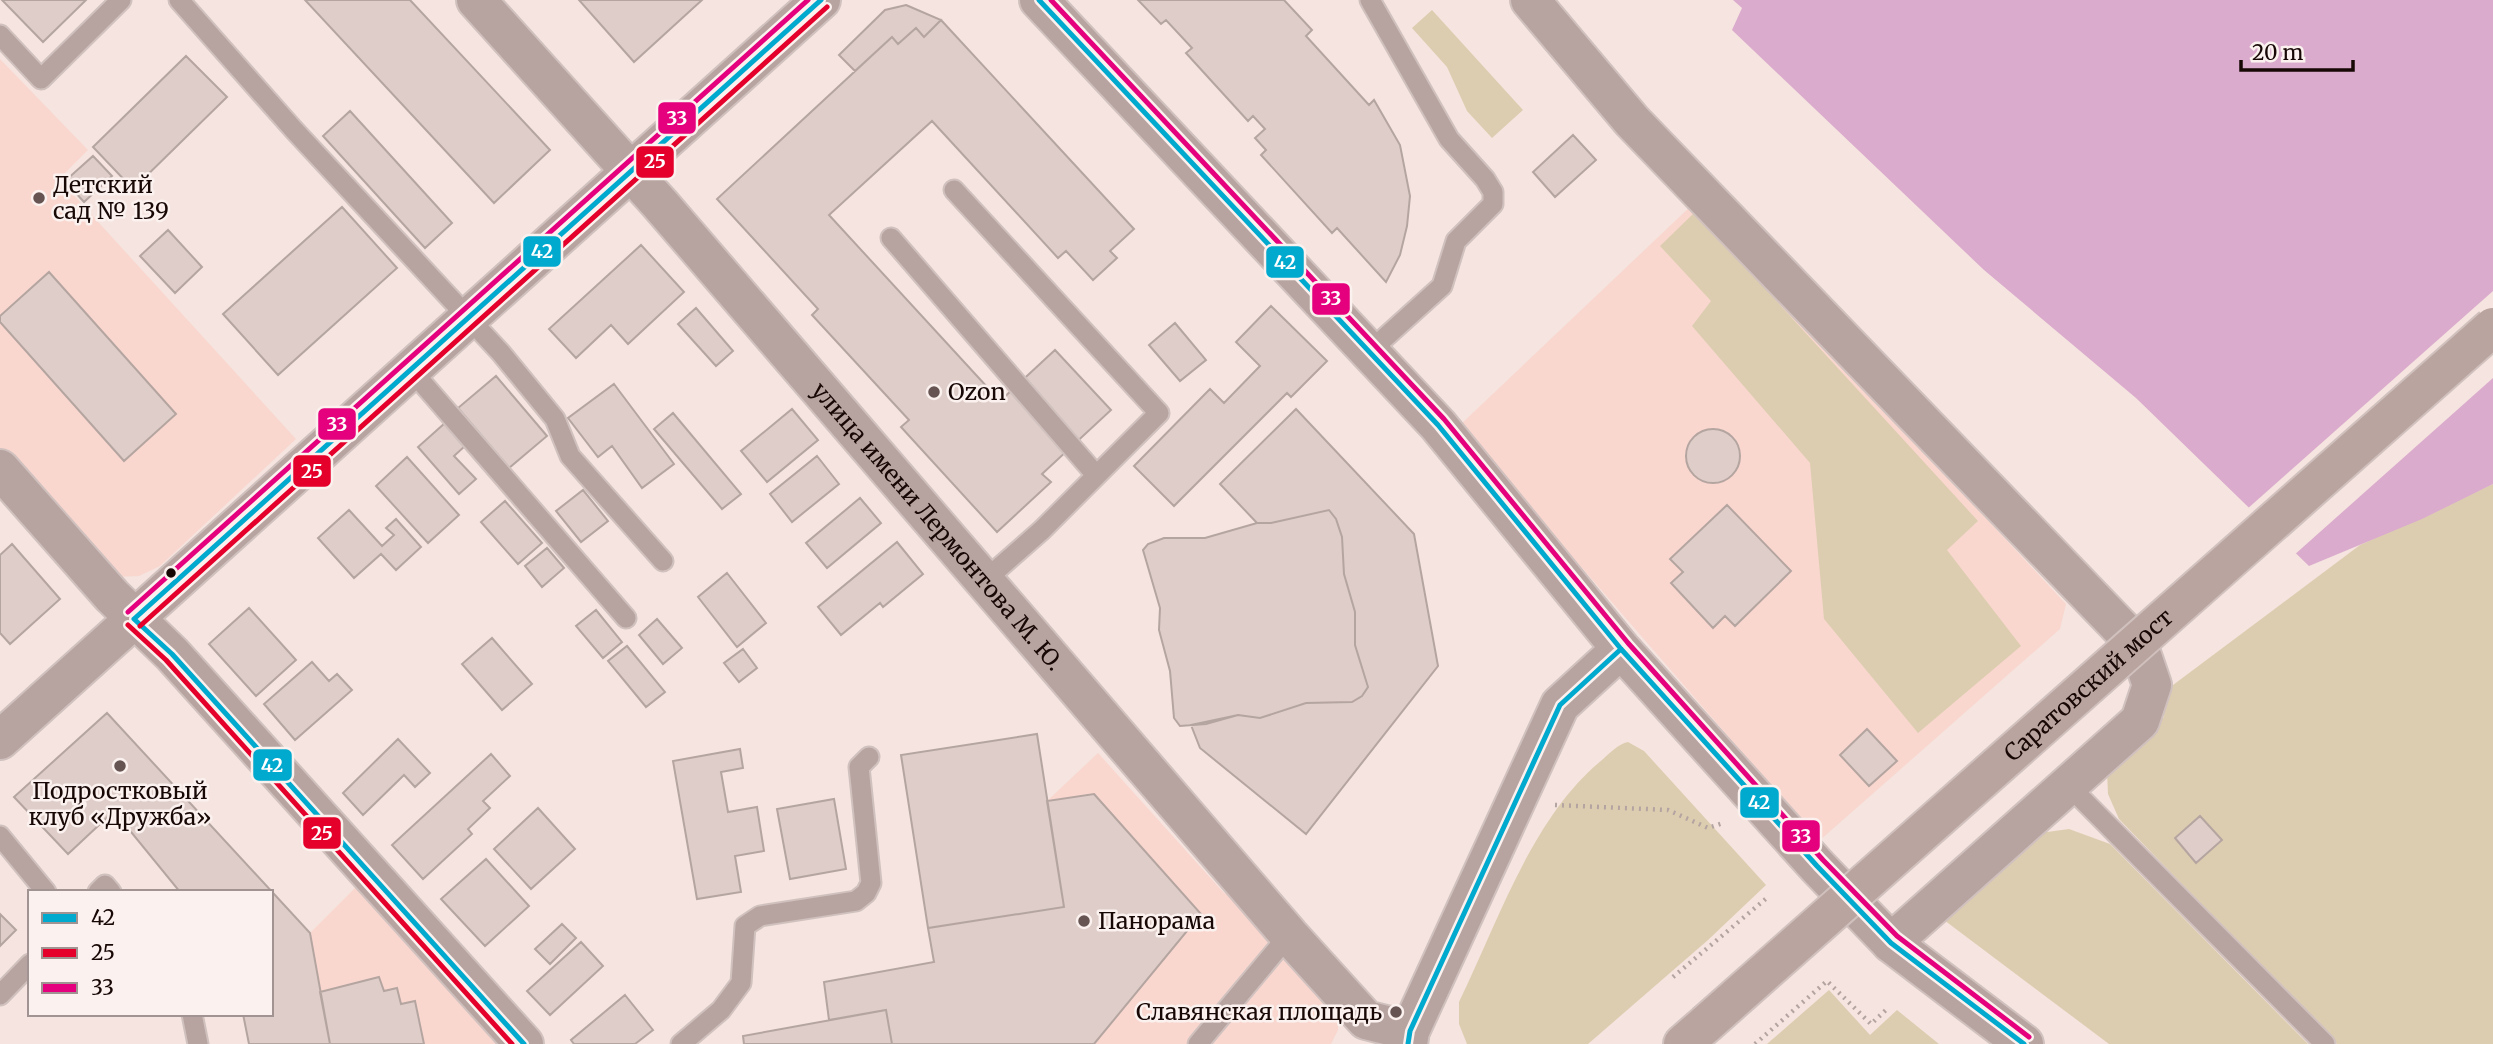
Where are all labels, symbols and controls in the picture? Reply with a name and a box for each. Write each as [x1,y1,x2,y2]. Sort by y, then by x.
scale bar [2241,28,2353,72]
text: 20 m [2252,39,2304,66]
line badge: 33 [657,101,697,135]
text: 33 [667,106,687,130]
line badge: 25 [635,145,675,179]
text: 25 [644,149,666,173]
place label: Детский сад № 139 [53,170,169,225]
marker: Детский сад № 139 [31,190,47,206]
line badge: 42 [522,235,562,268]
text: 42 [531,239,553,263]
line badge: 42 [1265,245,1305,279]
text: 42 [1274,250,1296,274]
line badge: 33 [1311,282,1351,316]
text: 33 [1321,286,1341,310]
street label: улица имени Лермонтова М. Ю. [806,376,1070,676]
place label: Ozon [948,377,1006,406]
marker: Ozon [926,384,942,400]
line badge: 33 [317,407,357,441]
text: 33 [327,412,347,436]
line badge: 25 [292,454,332,488]
text: 25 [301,459,323,483]
unlabelled marker [164,566,178,580]
street label: Саратовский мост [1998,602,2179,767]
line badge: 42 [252,748,293,782]
text: 42 [261,753,283,777]
marker: Подростковый клуб «Дружба» [112,758,128,774]
place label: Подростковый клуб «Дружба» [28,776,212,831]
line badge: 42 [1739,786,1780,819]
text: 42 [1748,790,1770,814]
line badge: 25 [302,816,342,850]
line badge: 33 [1781,819,1821,853]
text: 25 [311,821,333,845]
text: 33 [1791,824,1811,848]
legend [28,890,273,1016]
text: 42 [91,904,115,931]
place label: Панорама [1098,906,1215,935]
marker: Панорама [1076,913,1092,929]
text: 25 [91,939,115,966]
text: 33 [91,974,114,1001]
place label: Славянская площадь [1136,997,1382,1026]
marker: Славянская площадь [1388,1004,1404,1020]

